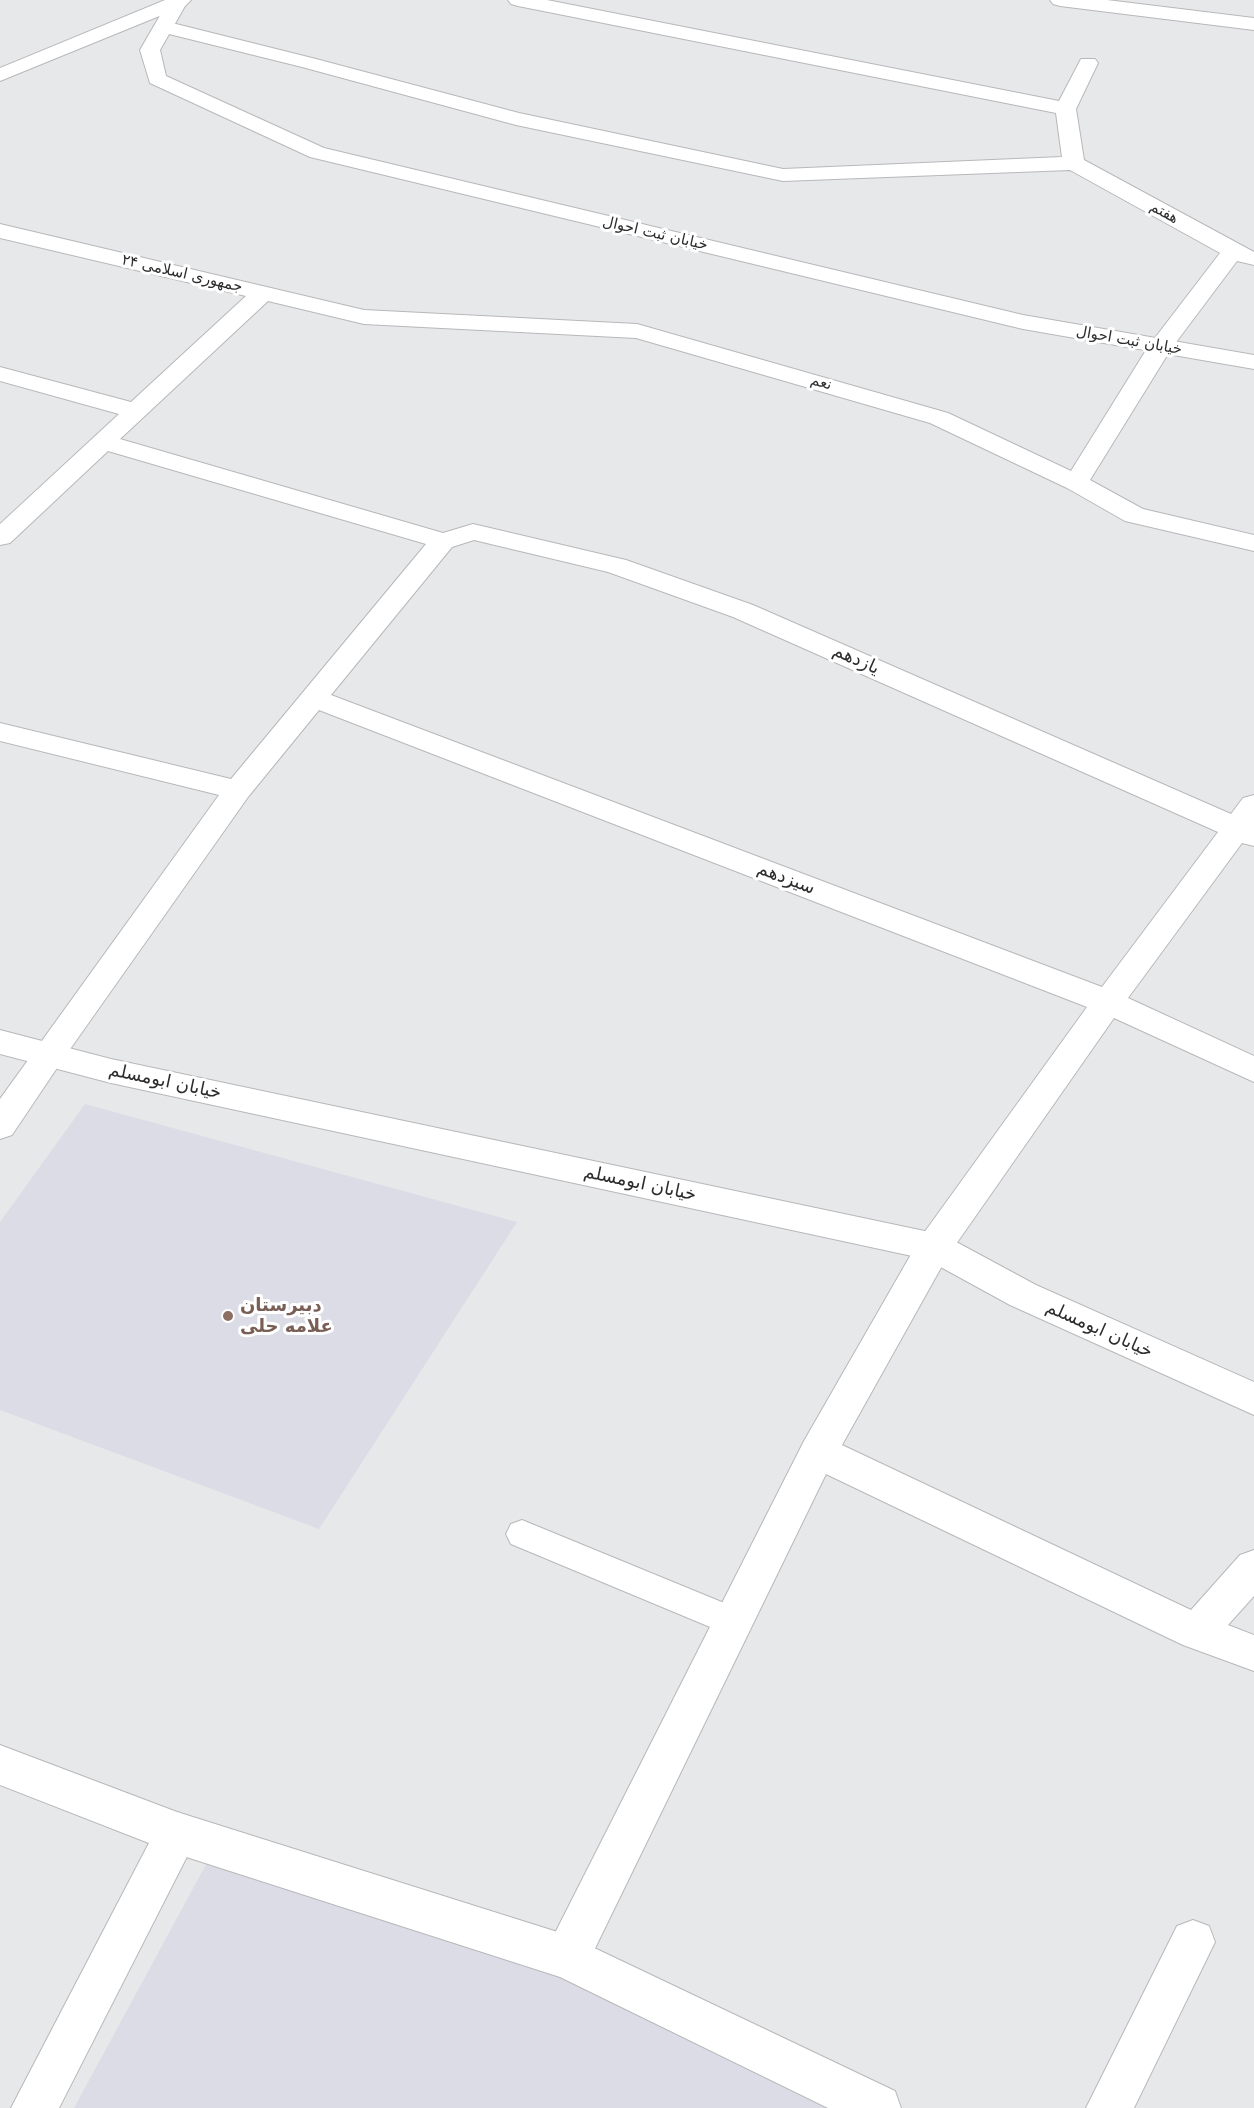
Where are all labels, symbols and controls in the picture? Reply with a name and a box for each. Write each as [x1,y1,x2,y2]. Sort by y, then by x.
street label: هفتم [1147,198,1181,228]
street label: خیابان ثبت احوال [601,213,709,255]
street label: جمهوری اسلامی ۲۴ [120,251,244,297]
street label: خیابان ثبت احوال [1075,323,1183,359]
street label: نعم [808,371,834,395]
street label: یازدهم [829,640,883,680]
street label: سیزدهم [754,858,818,900]
street label: خیابان ابومسلم [107,1060,223,1104]
street label: خیابان ابومسلم [582,1162,698,1206]
place label: دبیرستان علامه حلی [240,1295,333,1338]
street label: خیابان ابومسلم [1042,1297,1156,1363]
marker: دبیرستان علامه حلی [221,1309,235,1323]

